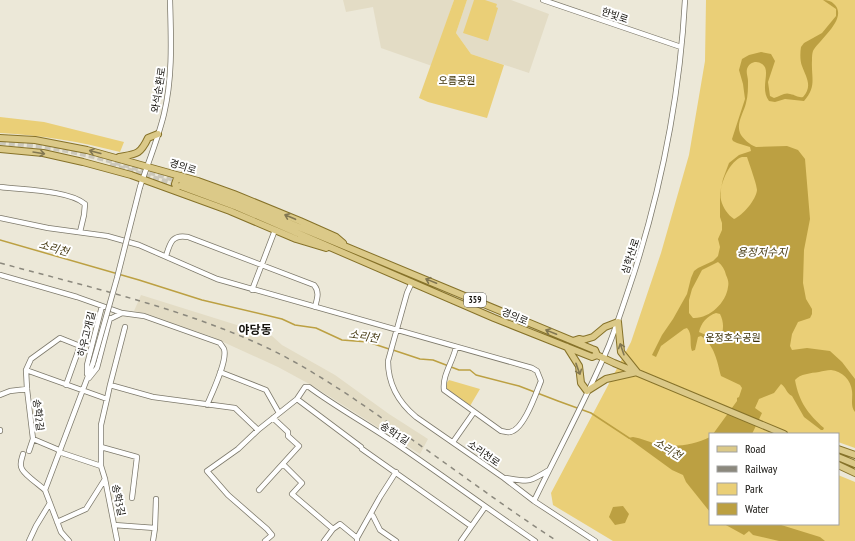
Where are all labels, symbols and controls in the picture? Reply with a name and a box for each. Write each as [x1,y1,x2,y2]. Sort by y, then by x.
street label: 한빛로 [600,5,630,26]
street label: 와석순환로 [148,66,169,114]
park label: 오름공원 [439,74,475,87]
one-way arrow [89,148,102,155]
one-way arrow [32,149,45,157]
street label: 경의로 [168,156,198,177]
one-way arrow [285,213,297,220]
water label: 소리천 [37,237,72,259]
street label: 심학산로 [619,237,642,276]
water label: 용정저수지 [737,245,788,259]
one-way arrow [426,277,438,285]
road number: 359 [464,293,486,307]
street label: 경의로 [500,305,530,328]
street label: 하우고개길 [75,310,98,358]
district label: 야당동 [238,322,272,337]
water label: 소리천 [348,327,382,346]
one-way arrow [546,328,558,335]
park label: 운정호수공원 [705,331,761,344]
one-way arrow [617,344,625,356]
one-way arrow [575,362,583,374]
street label: 송학2길 [30,398,47,432]
street label: 송학1길 [378,419,412,448]
legend [709,433,839,525]
water label: 소리천 [651,435,686,464]
street label: 소리천로 [465,438,503,469]
text: Road [745,441,765,456]
text: Railway [745,461,778,476]
text: Park [745,481,763,496]
street label: 송학3길 [109,483,128,517]
text: Water [745,501,770,516]

